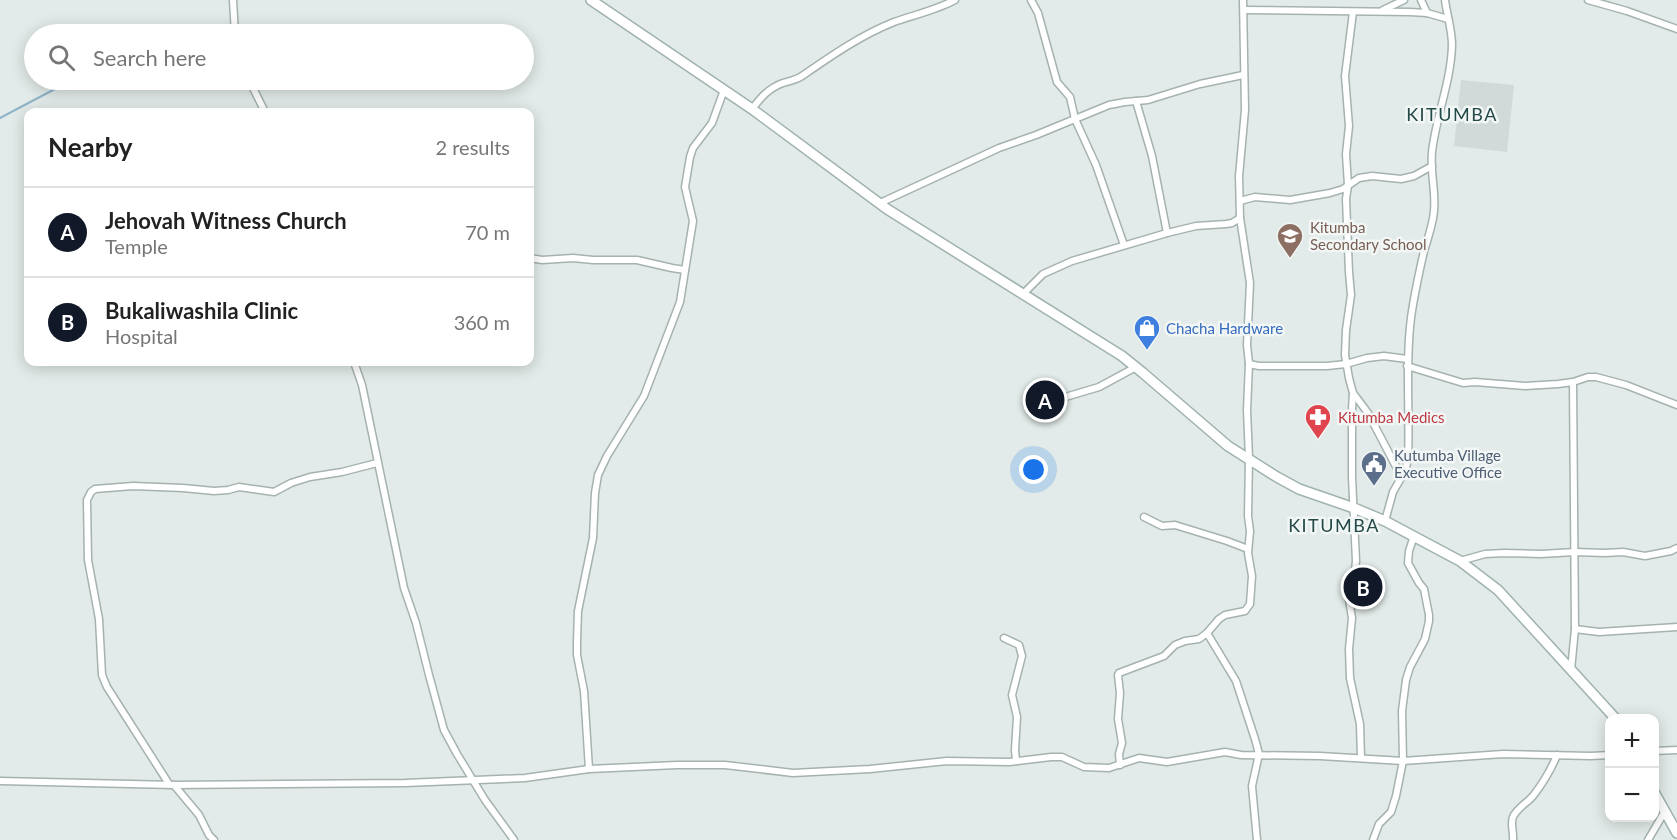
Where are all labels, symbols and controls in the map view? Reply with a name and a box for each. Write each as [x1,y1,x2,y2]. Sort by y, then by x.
search box [24,24,534,90]
icon: search [45,41,78,74]
text: Search here [93,44,206,71]
district label: KITUMBA [1406,103,1498,125]
text: Nearby [48,131,133,163]
text: 2 results [435,135,510,159]
text: Jehovah Witness Church [105,207,347,234]
place label: Kitumba Secondary School [1310,218,1427,253]
text: A [61,220,74,244]
text: 70 m [465,220,510,244]
school or university icon: Kitumba Secondary School [1275,221,1305,259]
text: Temple [105,234,168,258]
text: Bukaliwashila Clinic [105,297,298,324]
text: B [61,310,74,334]
text: 360 m [454,310,510,334]
shop icon: Chacha Hardware [1132,313,1162,351]
place label: Chacha Hardware [1166,319,1283,337]
text: Hospital [105,324,178,348]
pin: A [1026,378,1064,422]
pharmacy icon: Kitumba Medics [1303,402,1333,440]
place label: Kitumba Medics [1338,408,1445,426]
place label: Kutumba Village Executive Office [1394,446,1502,481]
public building icon: Kutumba Village Executive Office [1359,449,1389,487]
your location [1019,455,1048,484]
district label: KITUMBA [1288,514,1380,536]
pin: B [1344,564,1382,610]
map controls [1605,714,1659,822]
button: + [1605,714,1659,768]
button: − [1605,768,1659,822]

